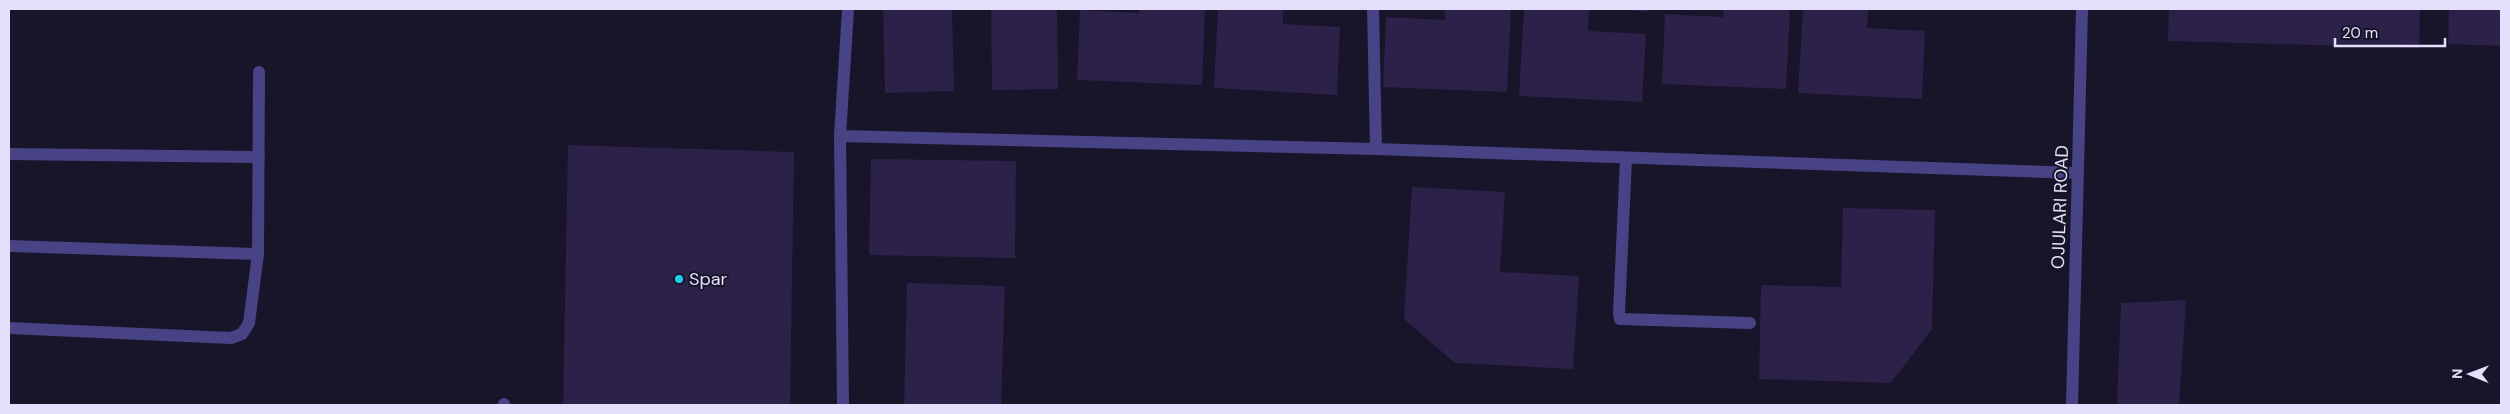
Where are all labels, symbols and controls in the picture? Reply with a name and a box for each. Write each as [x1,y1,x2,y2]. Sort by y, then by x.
scale bar [2335,15,2445,47]
text: 20 m [2342,23,2378,43]
street label: OJULARI ROAD [2046,145,2074,269]
place label: Spar [689,267,727,291]
marker: Spar [673,273,685,285]
north arrow [2445,349,2495,399]
text: N [2448,369,2466,379]

